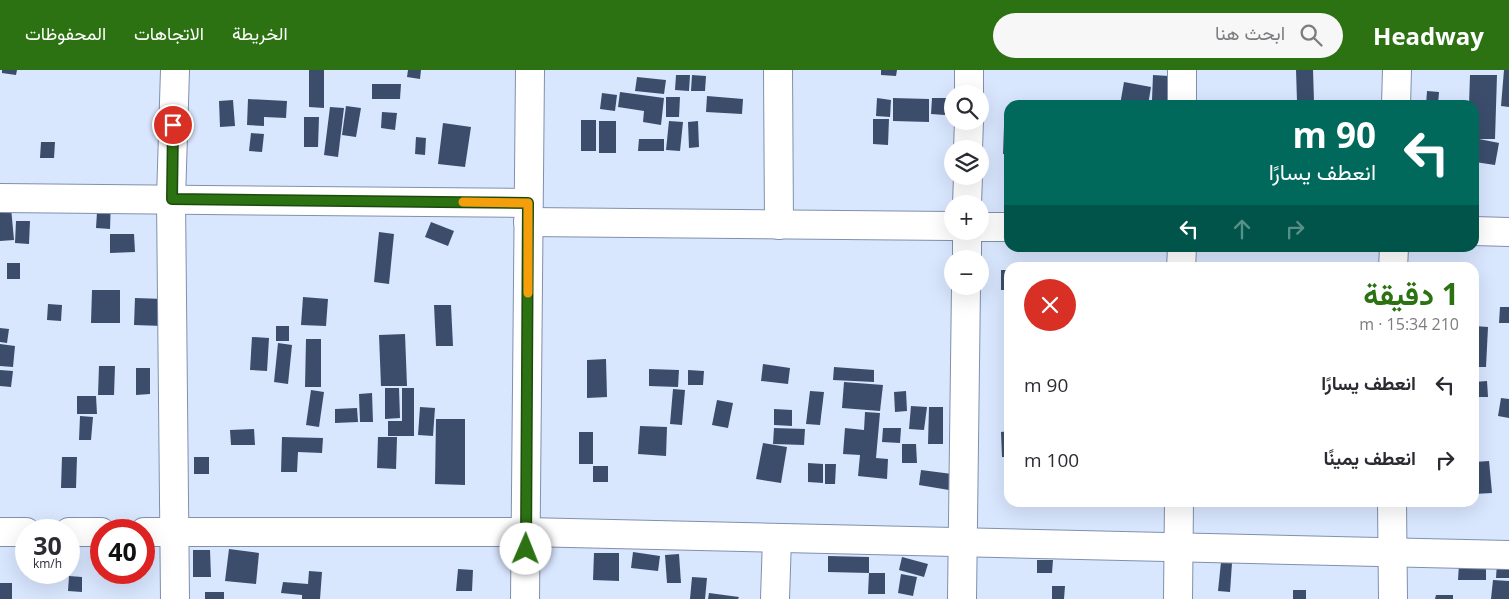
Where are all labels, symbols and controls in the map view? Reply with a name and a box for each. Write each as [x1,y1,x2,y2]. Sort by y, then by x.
search box [993,13,1343,58]
text: Headway [1373,19,1484,52]
text: ابحث هنا [1215,20,1285,46]
text: المحفوظات [25,21,106,45]
text: الاتجاهات [134,21,204,45]
text: الخريطة [232,21,288,45]
icon: search [1297,21,1325,49]
map controls [944,85,989,295]
button: search [944,85,989,130]
pin [152,104,194,146]
icon: arrive [159,111,187,139]
text: 90 m [1293,111,1376,158]
icon: left [1394,120,1459,185]
button: layers [944,140,989,185]
text: انعطف يسارًا [1269,156,1376,186]
button: + [944,195,989,240]
icon: left [1175,215,1203,243]
icon: ahead [1228,215,1256,243]
icon: right [1281,215,1309,243]
button: − [944,250,989,295]
text: 1 دقيقة [1363,273,1459,314]
button: close [1024,279,1076,331]
text: 210 m · 15:34 [1359,313,1459,335]
text: انعطف يسارًا [1321,370,1416,396]
icon: left [1431,371,1459,399]
text: 90 m [1024,372,1068,398]
text: انعطف يمينًا [1323,445,1416,471]
icon: right [1431,446,1459,474]
text: 100 m [1024,447,1079,473]
speed limit sign: 40 [90,519,155,584]
position arrow [499,522,551,574]
text: 30 [33,528,62,562]
text: km/h [33,555,62,572]

